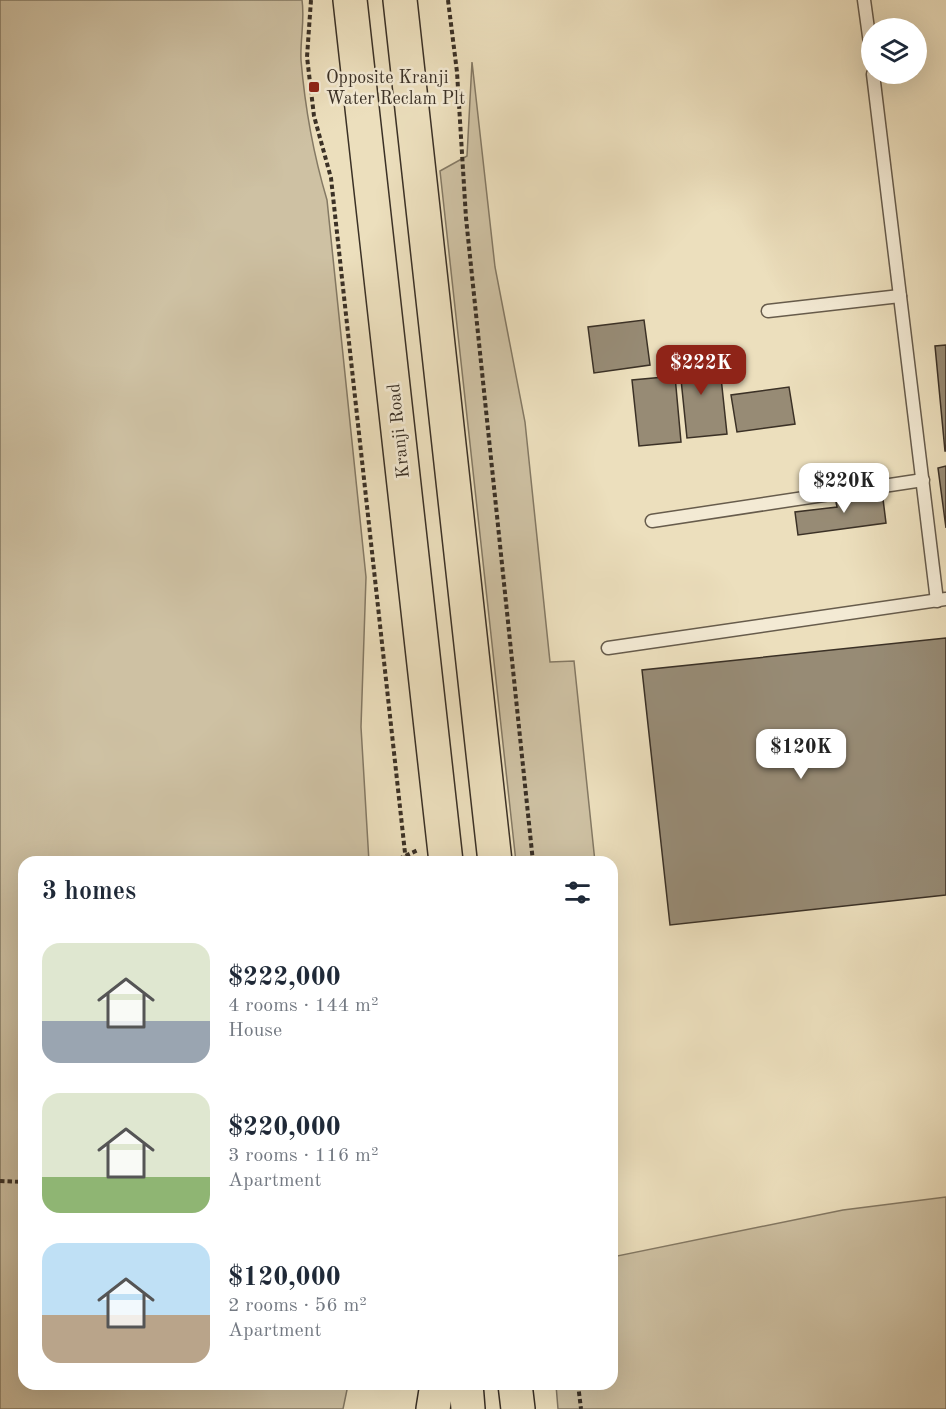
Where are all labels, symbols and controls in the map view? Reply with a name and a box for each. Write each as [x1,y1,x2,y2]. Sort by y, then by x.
map controls [861,18,927,84]
button: layers [861,18,927,84]
place label: Opposite Kranji Water Reclam Plt [326,69,465,108]
marker: Opposite Kranji Water Reclam Plt [307,80,321,94]
pin: $222K [659,345,743,396]
text: $222K [670,354,732,374]
street label: Kranji Road [385,383,413,479]
pin: $220K [802,463,886,514]
text: $220K [813,472,875,492]
pin: $120K [759,729,843,780]
text: $120K [770,738,832,758]
icon: filters [561,876,594,909]
text: 3 homes [42,879,136,905]
text: $222,000 [228,965,341,991]
icon: home [90,967,162,1039]
text: 4 rooms · 144 m² [228,996,378,1016]
text: House [228,1021,282,1041]
text: $220,000 [228,1115,341,1141]
icon: home [90,1117,162,1189]
text: 3 rooms · 116 m² [228,1146,378,1166]
text: Apartment [228,1171,322,1191]
text: $120,000 [228,1265,341,1291]
icon: home [90,1267,162,1339]
text: 2 rooms · 56 m² [228,1296,367,1316]
text: Apartment [228,1321,322,1341]

